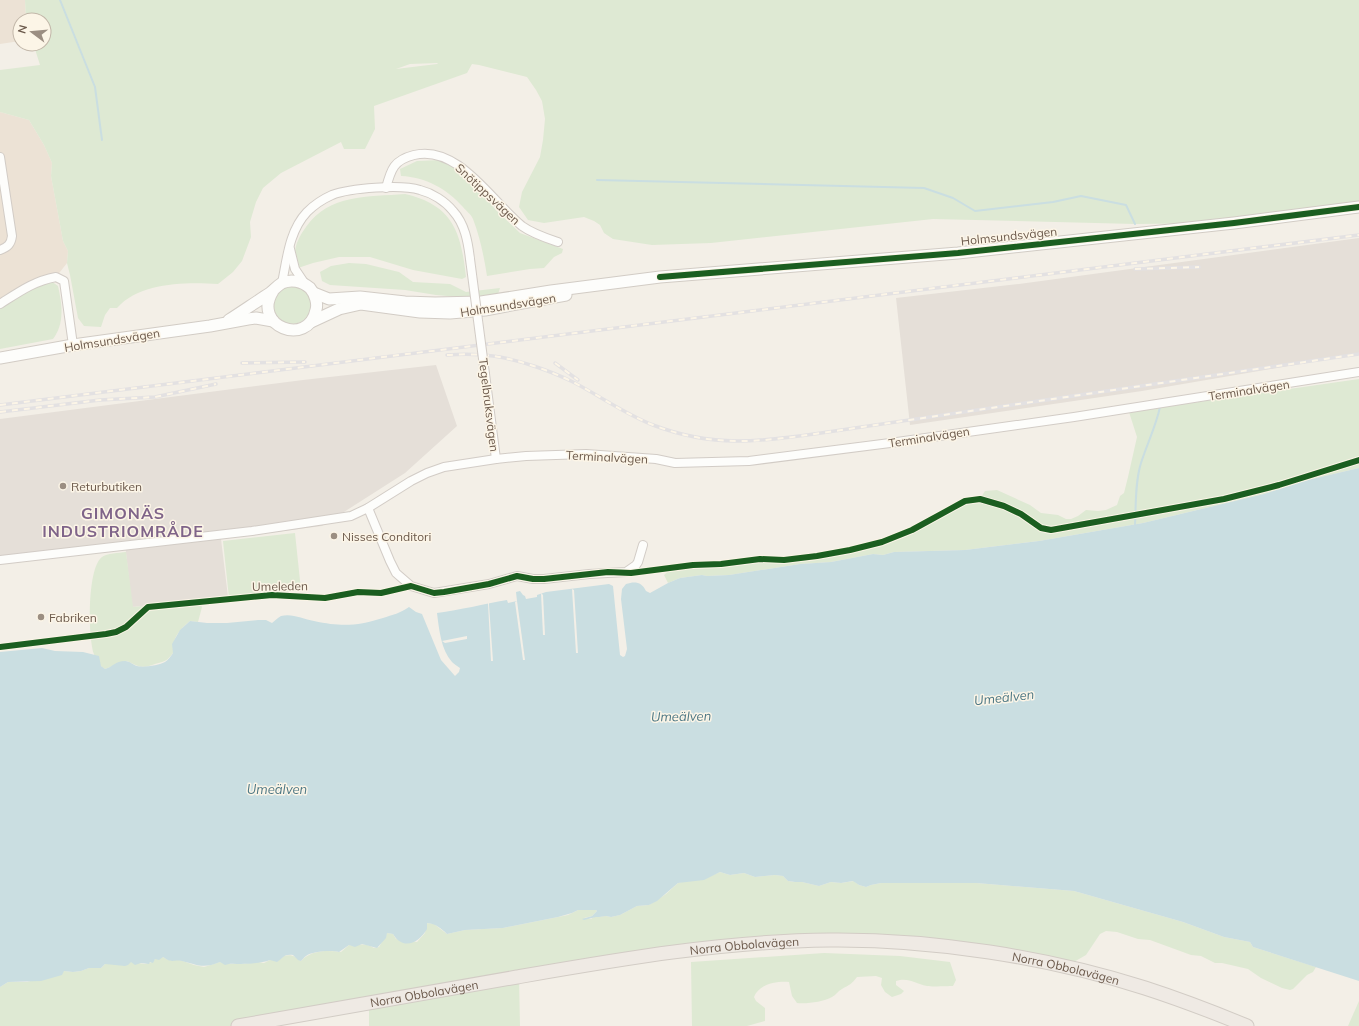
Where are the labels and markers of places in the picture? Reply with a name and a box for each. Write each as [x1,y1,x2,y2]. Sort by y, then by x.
place label: Returbutiken [71,479,142,494]
marker: Returbutiken [58,481,68,491]
place label: Nisses Conditori [342,529,431,544]
marker: Nisses Conditori [329,531,339,541]
place label: Fabriken [49,610,97,625]
marker: Fabriken [36,612,46,622]

